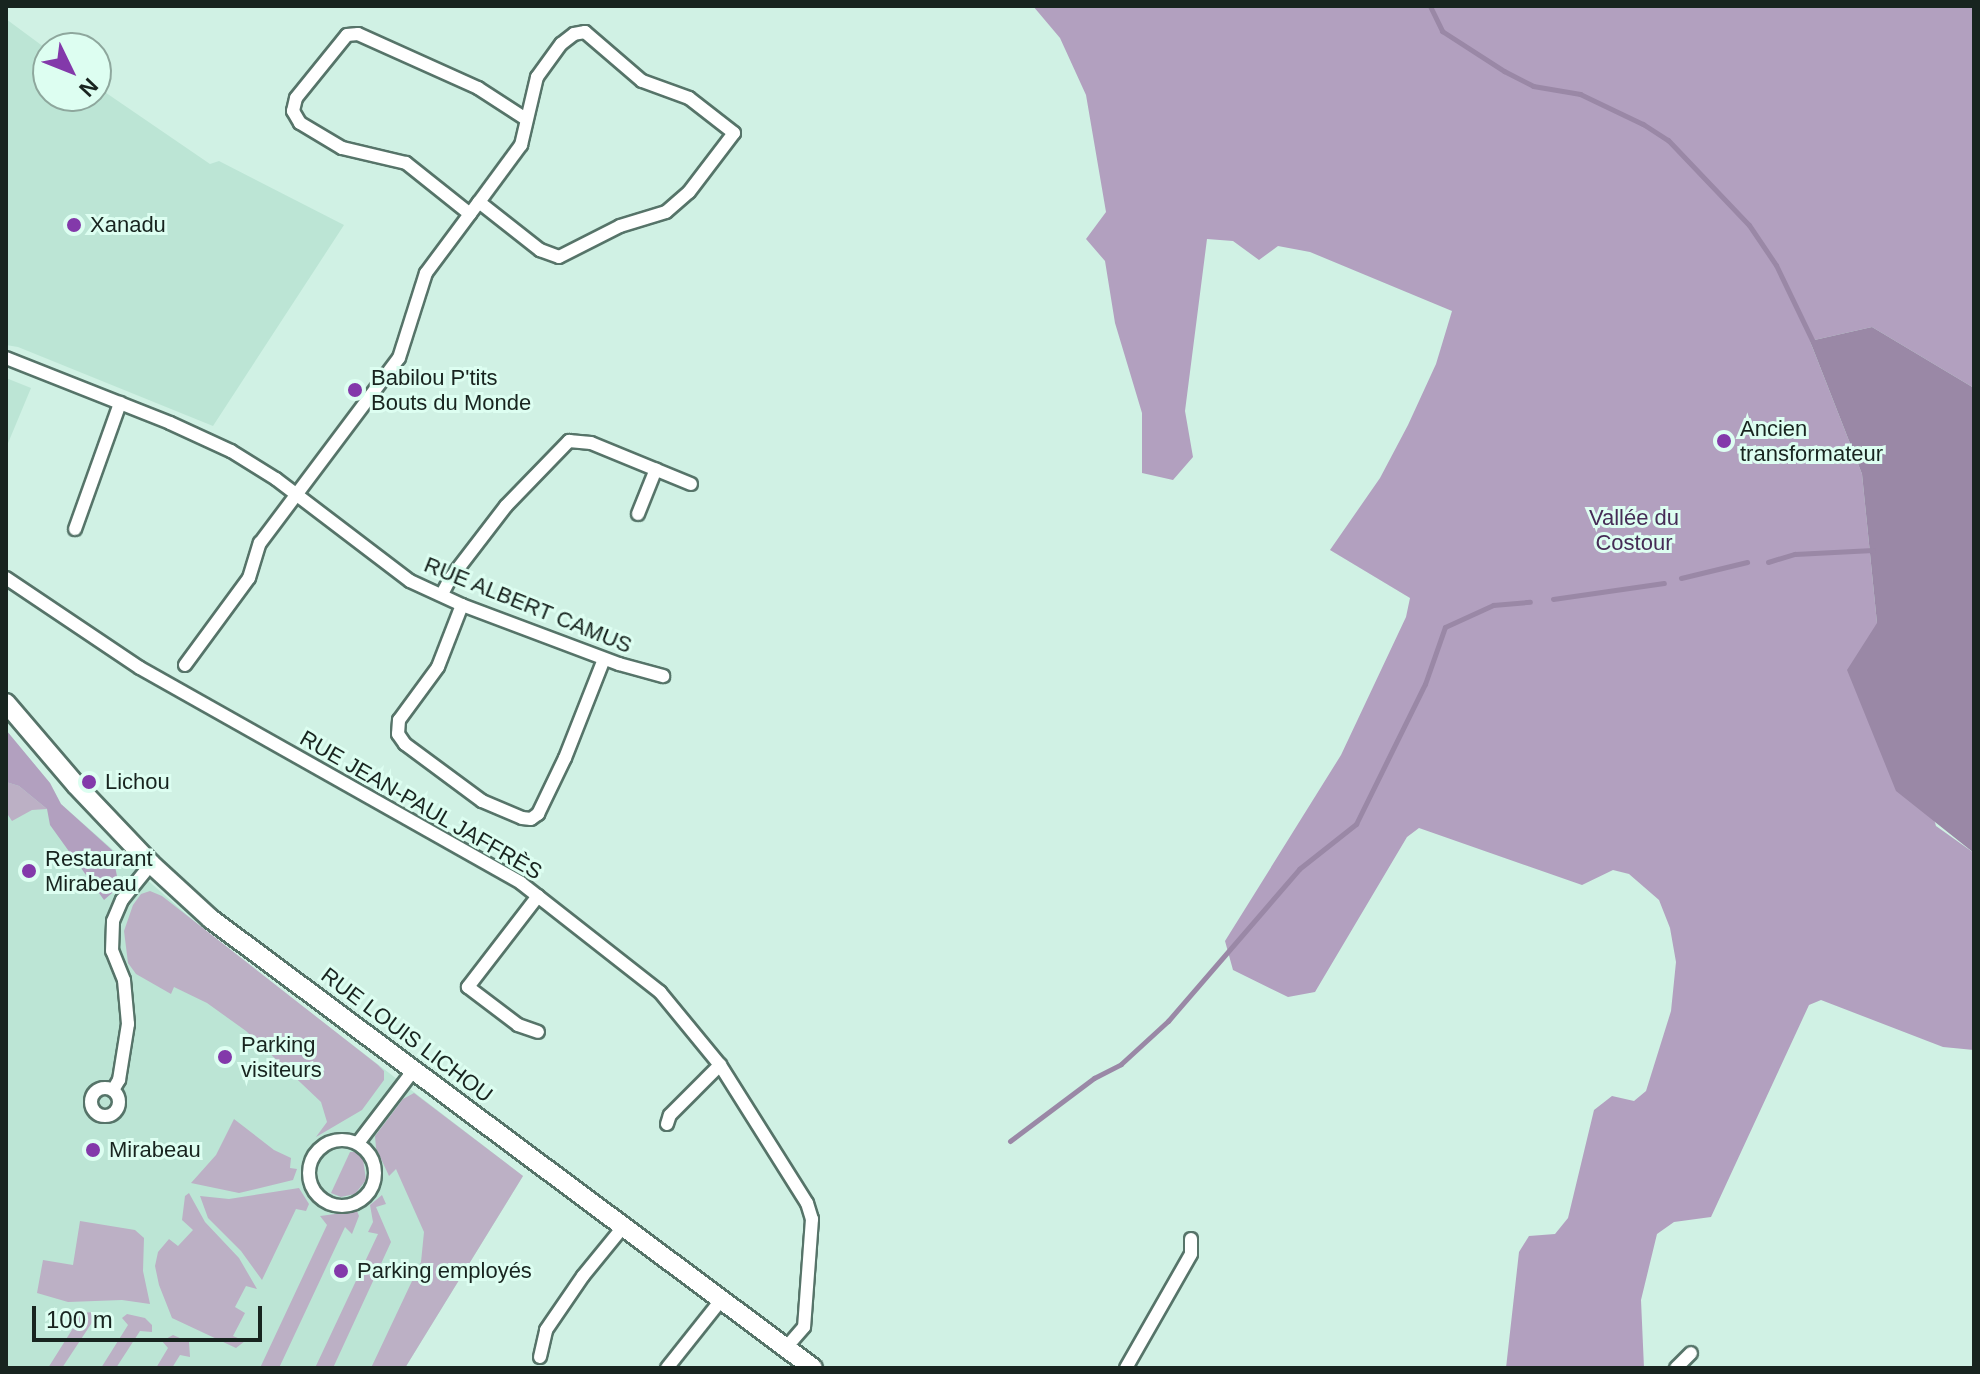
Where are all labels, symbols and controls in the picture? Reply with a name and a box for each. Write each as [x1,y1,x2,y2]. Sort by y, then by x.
north arrow [32,32,112,112]
text: N [74,73,103,102]
place label: Xanadu [90,212,166,238]
marker: Xanadu [65,216,83,234]
place label: Babilou P'tits Bouts du Monde [371,364,531,416]
marker: Babilou P'tits Bouts du Monde [346,381,364,399]
place label: Ancien transformateur [1740,415,1883,466]
marker: Ancien transformateur [1715,432,1733,450]
park label: Vallée du Costour [1589,504,1679,556]
street label: RUE ALBERT CAMUS [420,551,636,659]
street label: RUE JEAN-PAUL JAFFRÈS [295,725,547,885]
place label: Lichou [105,769,170,795]
marker: Lichou [80,773,98,791]
place label: Restaurant Mirabeau [45,845,153,896]
marker: Restaurant Mirabeau [20,862,38,880]
street label: RUE LOUIS LICHOU [316,962,498,1108]
place label: Parking visiteurs [241,1031,322,1082]
marker: Parking visiteurs [216,1048,234,1066]
place label: Mirabeau [109,1137,201,1163]
marker: Mirabeau [84,1141,102,1159]
place label: Parking employés [357,1258,532,1284]
marker: Parking employés [332,1262,350,1280]
scale bar [36,1290,266,1340]
text: 100 m [46,1306,113,1333]

